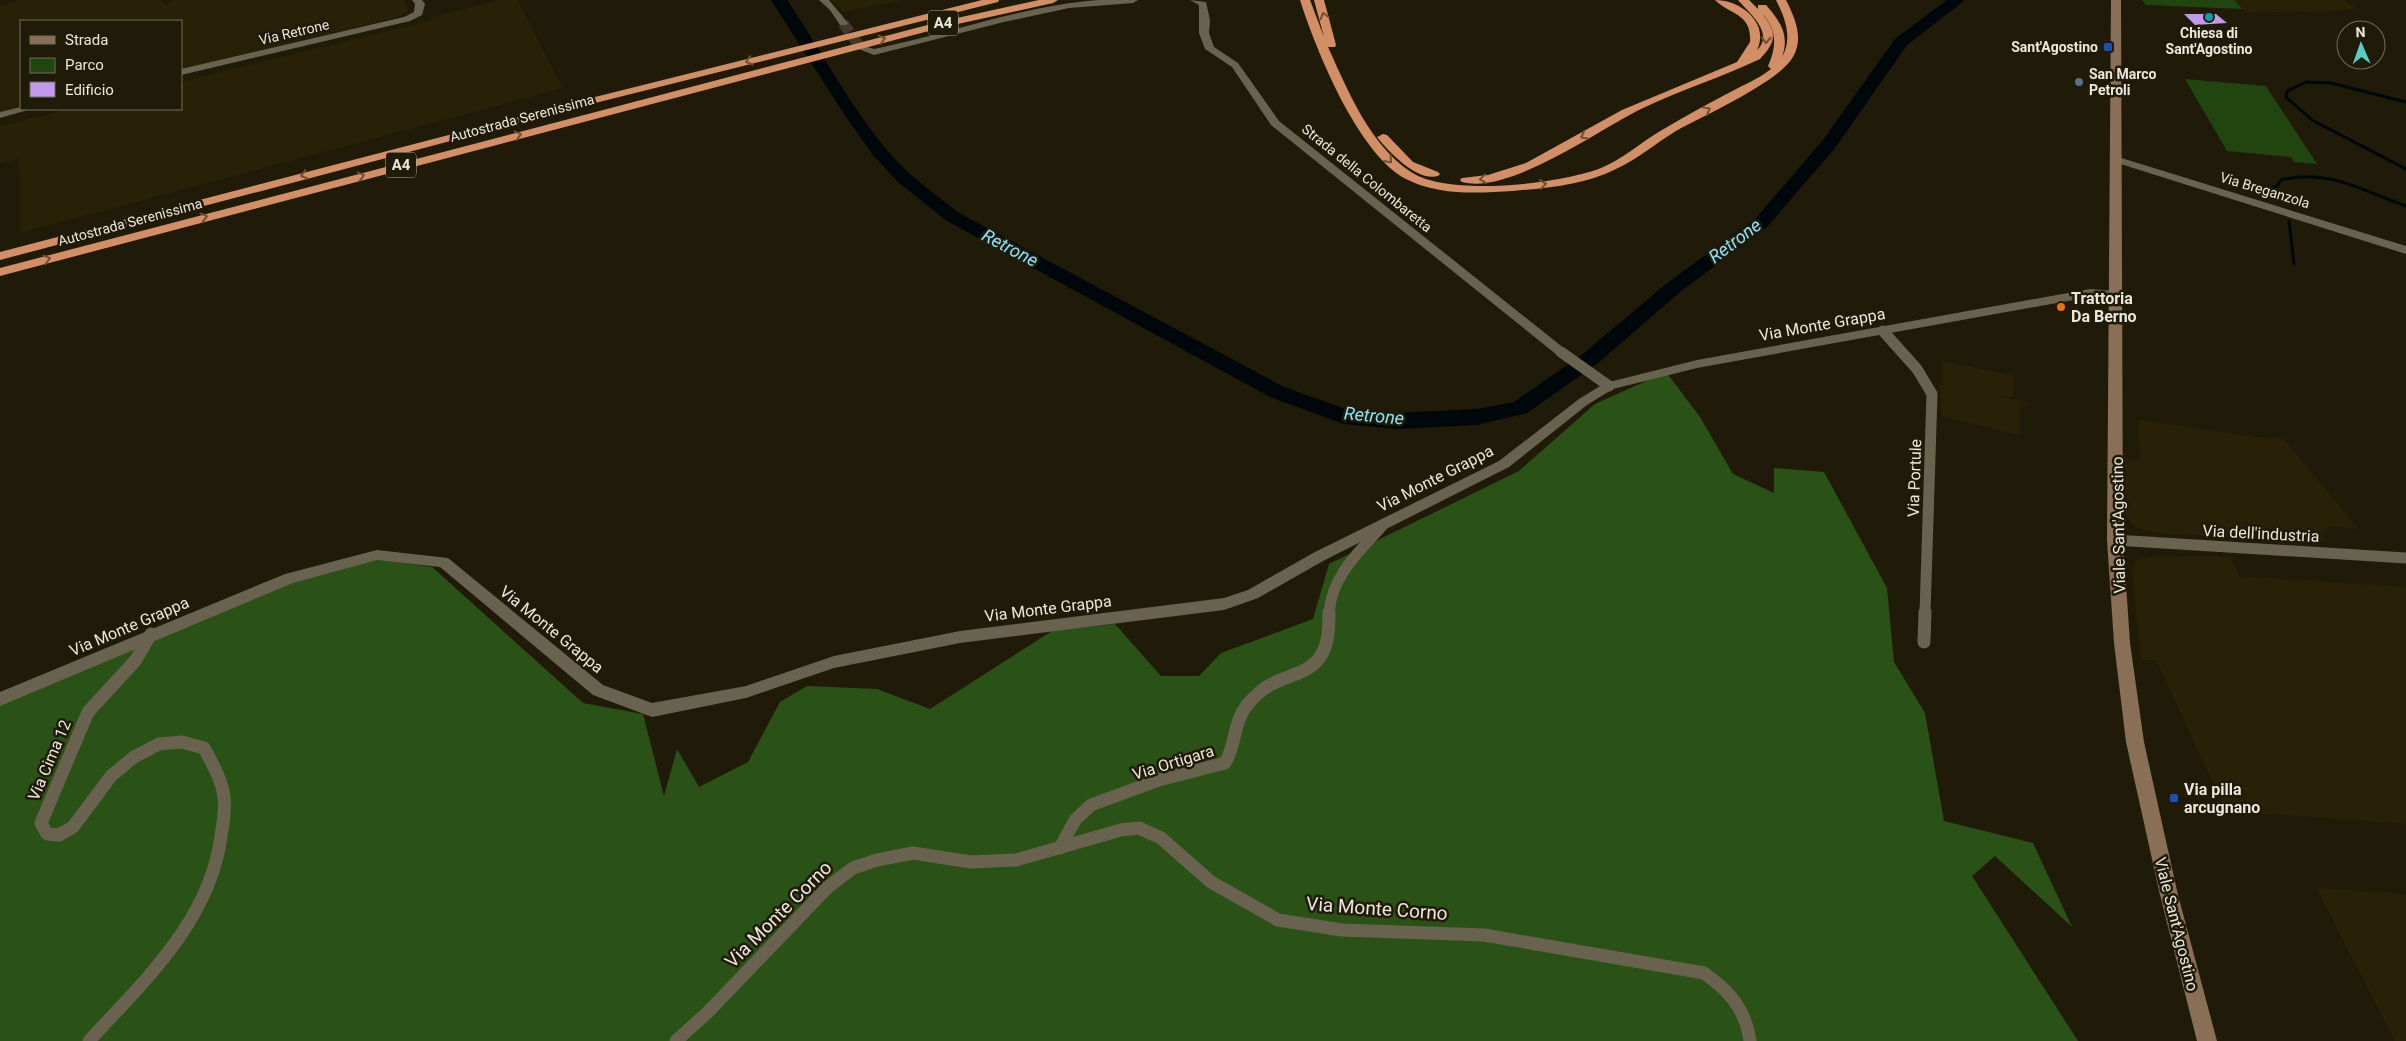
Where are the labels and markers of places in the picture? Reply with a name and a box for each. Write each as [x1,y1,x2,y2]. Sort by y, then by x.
marker: Chiesa di Sant'Agostino [2203,11,2215,23]
place label: Chiesa di Sant'Agostino [2166,25,2253,57]
place label: Sant'Agostino [2011,39,2098,55]
marker: Sant'Agostino [2102,41,2114,53]
place label: San Marco Petroli [2089,66,2156,98]
marker: San Marco Petroli [2073,76,2085,88]
place label: Trattoria Da Berno [2071,289,2137,326]
marker: Trattoria Da Berno [2055,301,2067,313]
place label: Via pilla arcugnano [2184,780,2260,817]
marker: Via pilla arcugnano [2168,792,2180,804]

